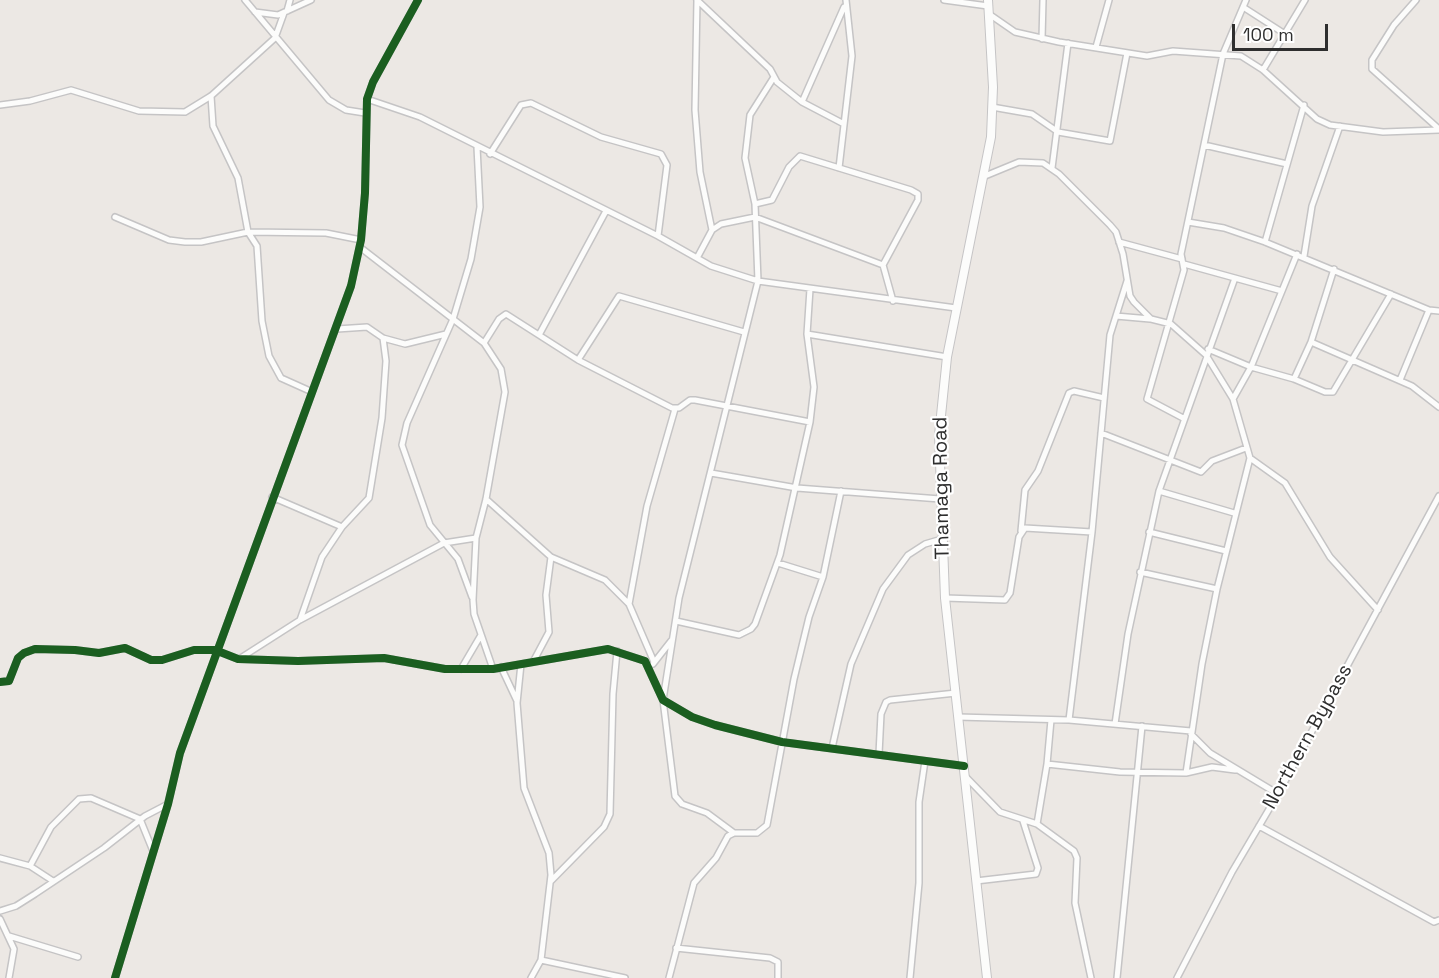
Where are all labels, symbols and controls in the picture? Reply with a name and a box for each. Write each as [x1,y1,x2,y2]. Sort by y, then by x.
scale bar [1235,12,1331,50]
text: 100 m [1243,23,1294,46]
street label: Thamaga Road [929,417,955,559]
street label: Northern Bypass [1258,660,1358,814]

